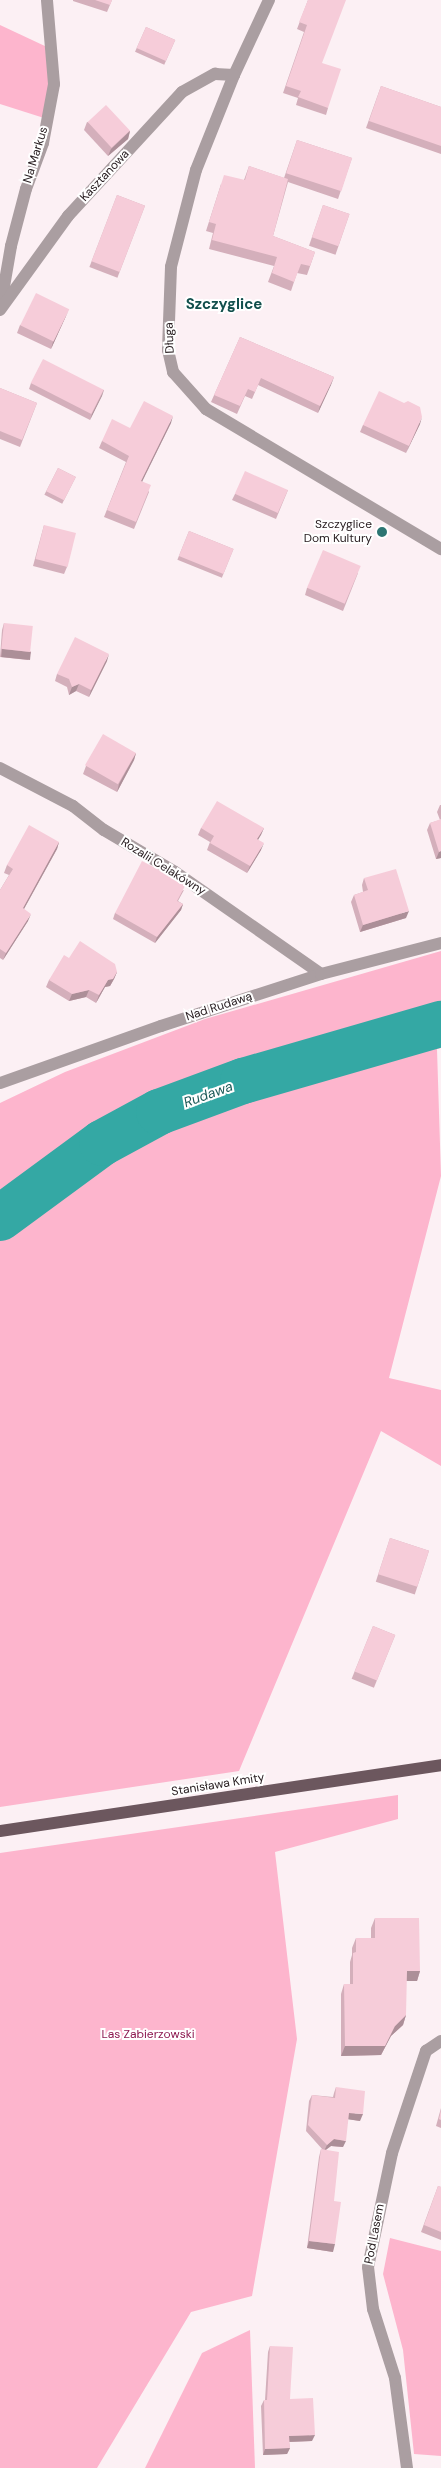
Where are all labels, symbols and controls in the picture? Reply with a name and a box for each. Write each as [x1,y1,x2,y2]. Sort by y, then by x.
street label: Na Markus [21,125,51,185]
street label: Kasztanowa [77,147,133,205]
district label: Szczyglice [186,296,262,314]
street label: Długa [162,322,178,354]
place label: Szczyglice Dom Kultury [304,518,372,546]
marker: Szczyglice Dom Kultury [376,526,388,538]
street label: Rozalii Celakówny [118,835,208,899]
street label: Nad Rudawą [184,990,254,1024]
water label: Rudawa [181,1077,235,1111]
street label: Stanisława Kmity [170,1771,266,1799]
park label: Las Zabierzowski [101,2028,195,2042]
street label: Pod Lasem [362,2203,388,2265]

